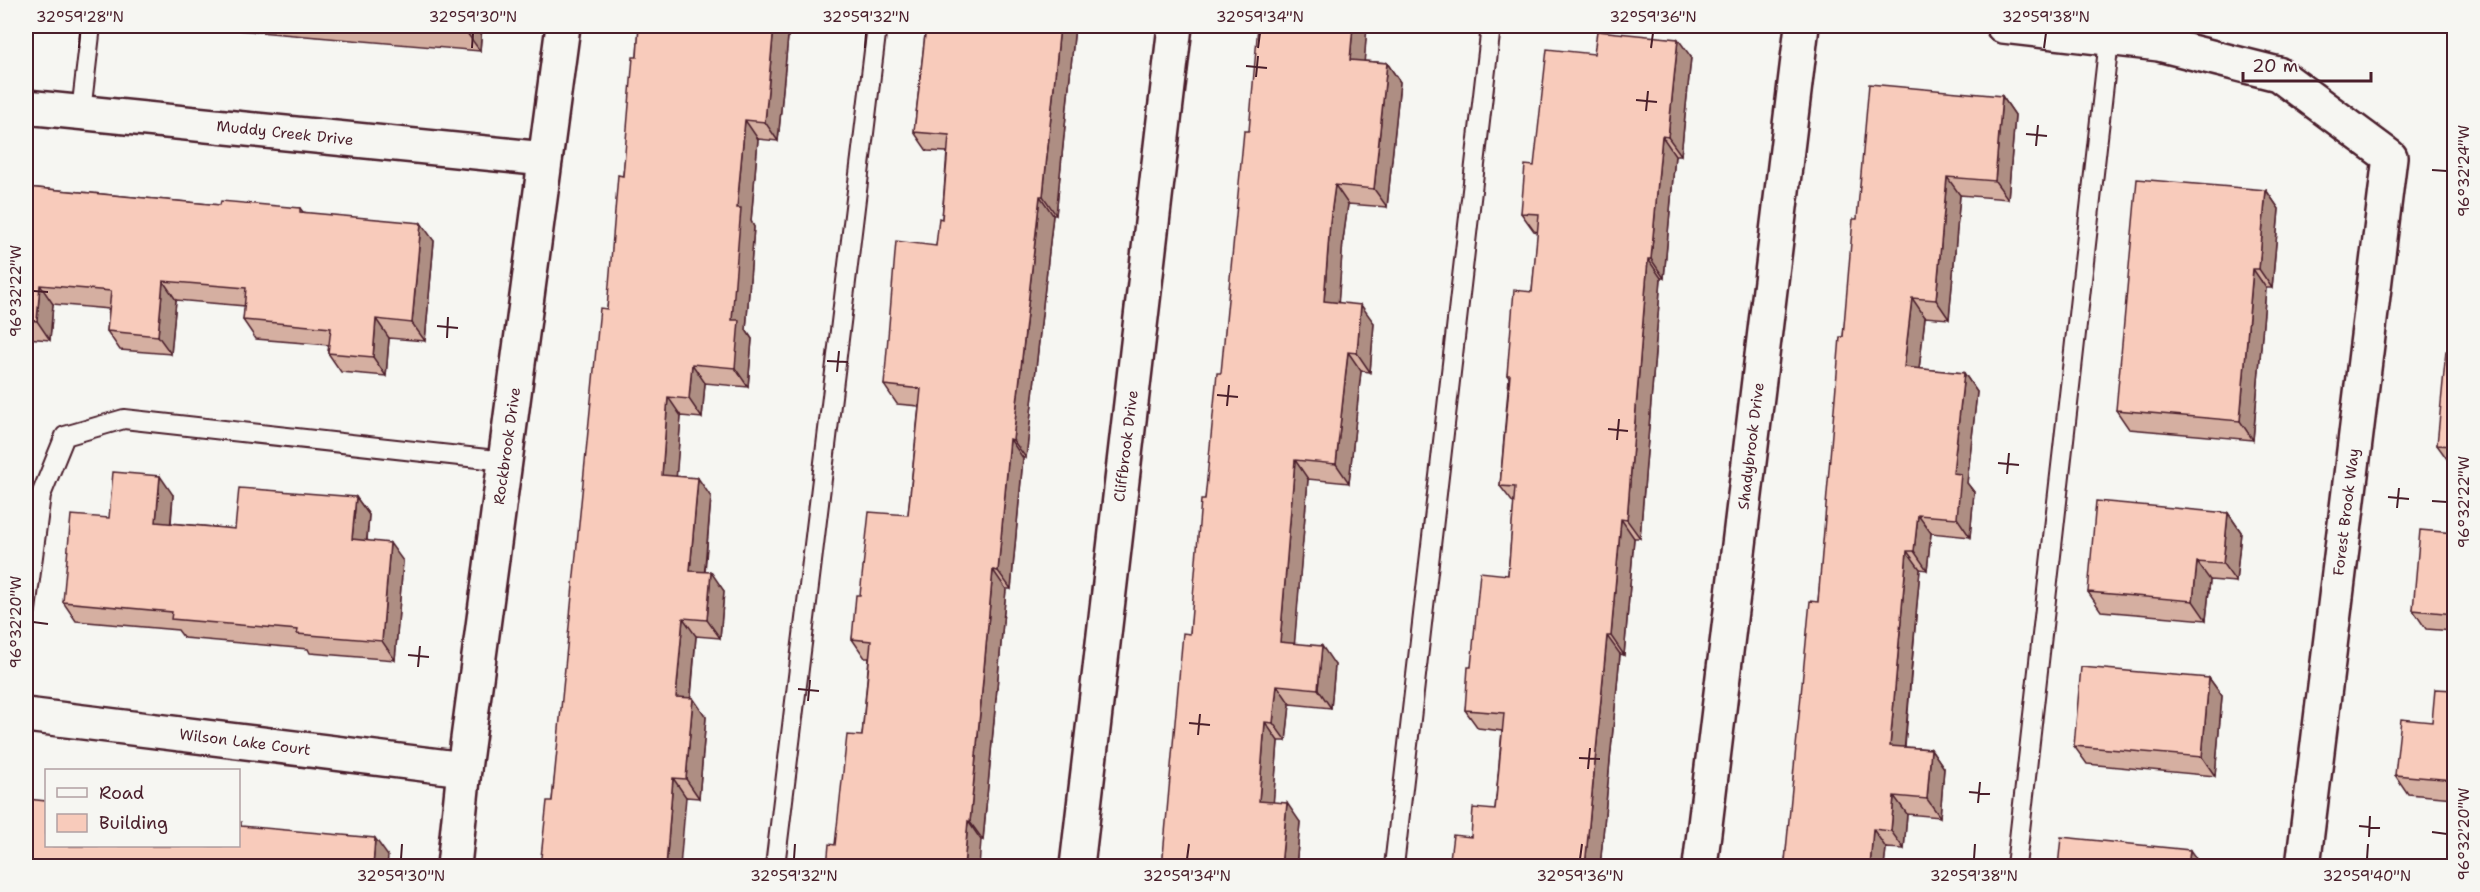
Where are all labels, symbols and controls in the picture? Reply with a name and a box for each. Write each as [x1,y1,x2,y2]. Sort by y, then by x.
text: 32°59'28"N [36,7,124,27]
text: 32°59'30"N [429,7,517,27]
text: 32°59'32"N [822,7,910,27]
text: 32°59'34"N [1216,7,1304,27]
text: 32°59'36"N [1609,7,1697,27]
text: 32°59'38"N [2002,7,2090,27]
scale bar [2243,45,2370,83]
text: 20 m [2252,54,2298,78]
street label: Muddy Creek Drive [216,116,354,150]
text: 96°32'24"W [2454,125,2474,217]
text: 96°32'22"W [6,245,26,337]
street label: Shadybrook Drive [1733,381,1769,511]
street label: Rockbrook Drive [489,386,525,506]
street label: Cliffbrook Drive [1109,389,1143,503]
street label: Forest Brook Way [2328,447,2364,577]
text: 96°32'22"W [2454,456,2474,548]
text: 96°32'20"W [6,576,26,669]
street label: Wilson Lake Court [178,724,312,760]
legend [45,769,240,847]
text: Road [99,781,144,805]
text: 96°32'20"W [2454,788,2474,881]
text: Building [99,811,168,835]
text: 32°59'30"N [357,866,445,886]
text: 32°59'32"N [750,866,838,886]
text: 32°59'34"N [1143,866,1231,886]
text: 32°59'36"N [1536,866,1624,886]
text: 32°59'38"N [1930,866,2018,886]
text: 32°59'40"N [2323,866,2411,886]

